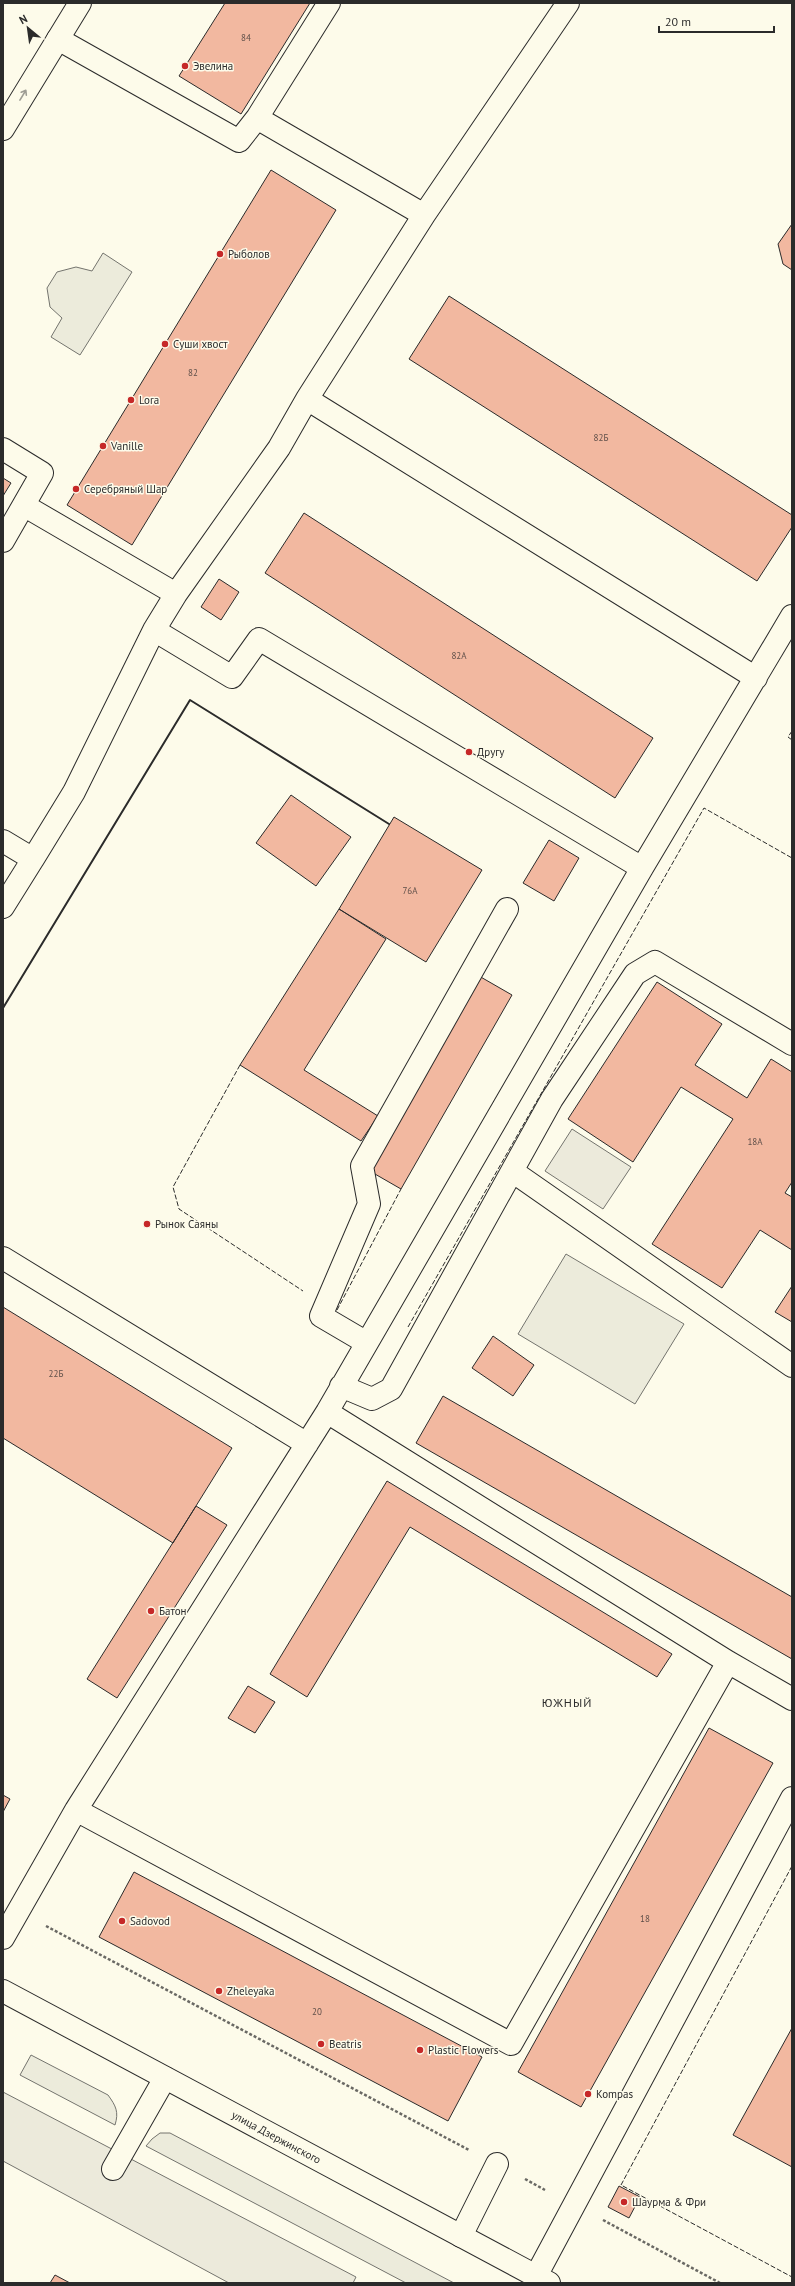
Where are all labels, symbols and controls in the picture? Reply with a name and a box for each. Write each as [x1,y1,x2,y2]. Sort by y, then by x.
north arrow [8,8,48,48]
scale bar [659,8,774,34]
text: N [17,11,30,27]
text: 20 m [665,14,691,29]
house number: 84 [241,32,251,43]
place label: Эвелина [193,59,233,73]
marker: Эвелина [180,61,190,71]
one-way arrow [20,89,28,101]
place label: Рыболов [228,247,270,261]
marker: Рыболов [215,249,225,259]
place label: Суши хвост [173,337,228,351]
marker: Суши хвост [160,339,170,349]
house number: 82 [188,367,198,378]
place label: Lora [139,393,159,407]
marker: Lora [126,395,136,405]
house number: 82Б [594,432,608,443]
place label: Vanille [110,439,144,453]
marker: Vanille [98,441,108,451]
place label: Серебряный Шар [84,482,167,496]
marker: Серебряный Шар [71,484,81,494]
house number: 82А [451,650,467,661]
place label: Другу [477,745,505,759]
marker: Другу [464,747,474,757]
house number: 76А [402,885,418,896]
house number: 18А [747,1136,763,1147]
place label: Рынок Саяны [155,1217,218,1231]
marker: Рынок Саяны [142,1219,152,1229]
house number: 22Б [49,1368,63,1379]
place label: Батон [159,1604,187,1618]
marker: Батон [146,1606,156,1616]
district label: ЮЖНЫЙ [542,1695,592,1710]
house number: 18 [640,1913,650,1924]
place label: Sadovod [130,1914,170,1928]
marker: Sadovod [117,1916,127,1926]
place label: Zheleyaka [227,1984,274,1998]
marker: Zheleyaka [214,1986,224,1996]
house number: 20 [312,2006,322,2017]
place label: Beatris [329,2037,362,2051]
marker: Beatris [316,2039,326,2049]
place label: Plastic Flowers [428,2043,499,2057]
marker: Plastic Flowers [415,2045,425,2055]
place label: Kompas [596,2087,633,2101]
marker: Kompas [583,2089,593,2099]
street label: улица Дзержинского [229,2108,324,2167]
place label: Шаурма & Фри [632,2195,706,2209]
marker: Шаурма & Фри [619,2197,629,2207]

